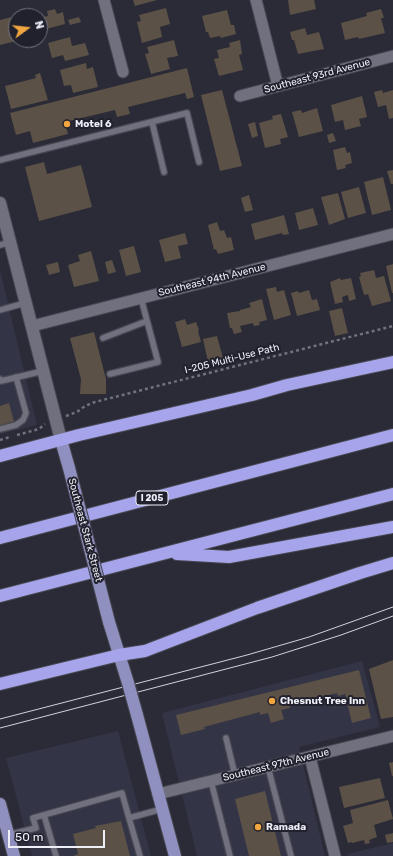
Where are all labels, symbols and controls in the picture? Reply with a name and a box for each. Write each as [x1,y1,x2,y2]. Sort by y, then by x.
north arrow [8,8,48,48]
text: N [32,20,46,31]
street label: Southeast 93rd Avenue [263,56,371,96]
place label: Motel 6 [75,118,111,130]
marker: Motel 6 [62,119,72,129]
street label: Southeast 94th Avenue [157,261,267,299]
street label: I-205 Multi-Use Path [183,341,281,377]
street label: Southeast Stark Street [65,477,105,583]
road number: I 205 [136,491,168,505]
place label: Chesnut Tree Inn [280,695,365,707]
marker: Chesnut Tree Inn [267,696,277,706]
street label: Southeast 97th Avenue [222,746,330,784]
place label: Ramada [266,821,306,833]
scale bar [10,822,107,848]
marker: Ramada [253,822,263,832]
text: 50 m [15,830,43,844]

